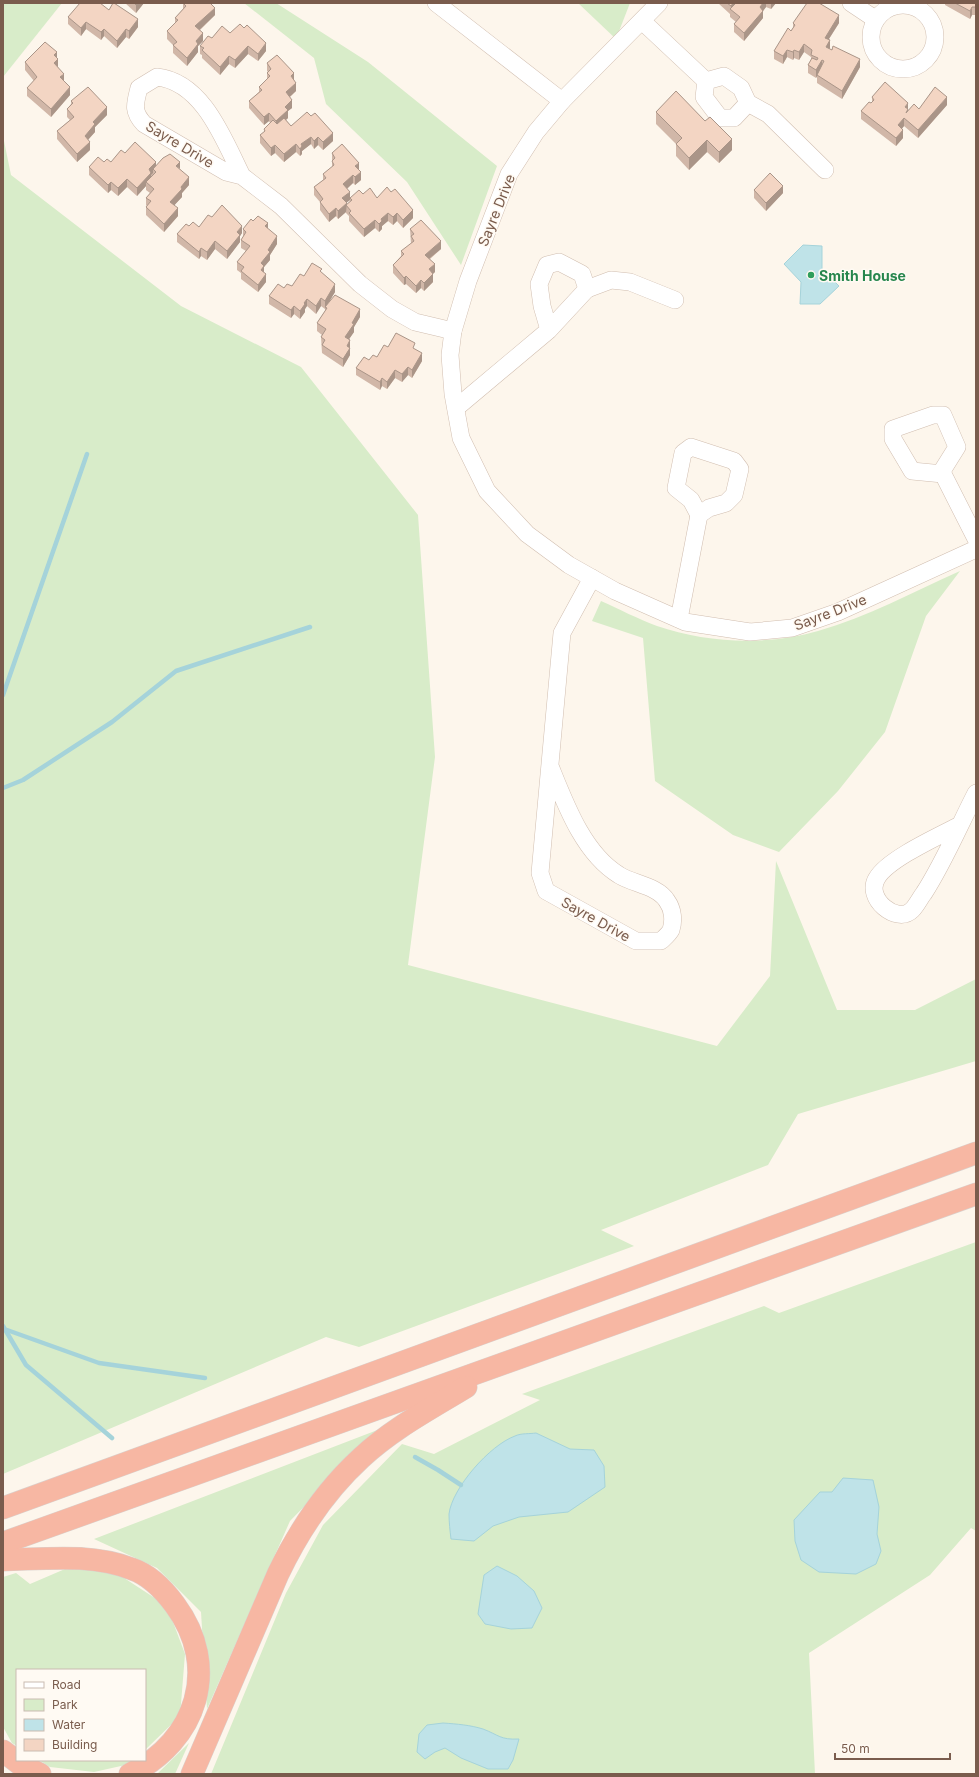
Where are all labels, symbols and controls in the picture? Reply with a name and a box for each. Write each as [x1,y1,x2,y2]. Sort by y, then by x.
street label: Sayre Drive [143,117,217,171]
street label: Sayre Drive [474,171,518,249]
place label: Smith House [819,267,906,284]
marker: Smith House [806,270,816,280]
street label: Sayre Drive [791,590,869,634]
street label: Sayre Drive [558,893,634,945]
legend [16,1669,146,1761]
text: Road [52,1677,81,1692]
text: Park [52,1697,78,1712]
text: Water [52,1717,86,1732]
scale bar [835,1735,950,1761]
text: Building [52,1737,97,1752]
text: 50 m [841,1741,870,1756]

